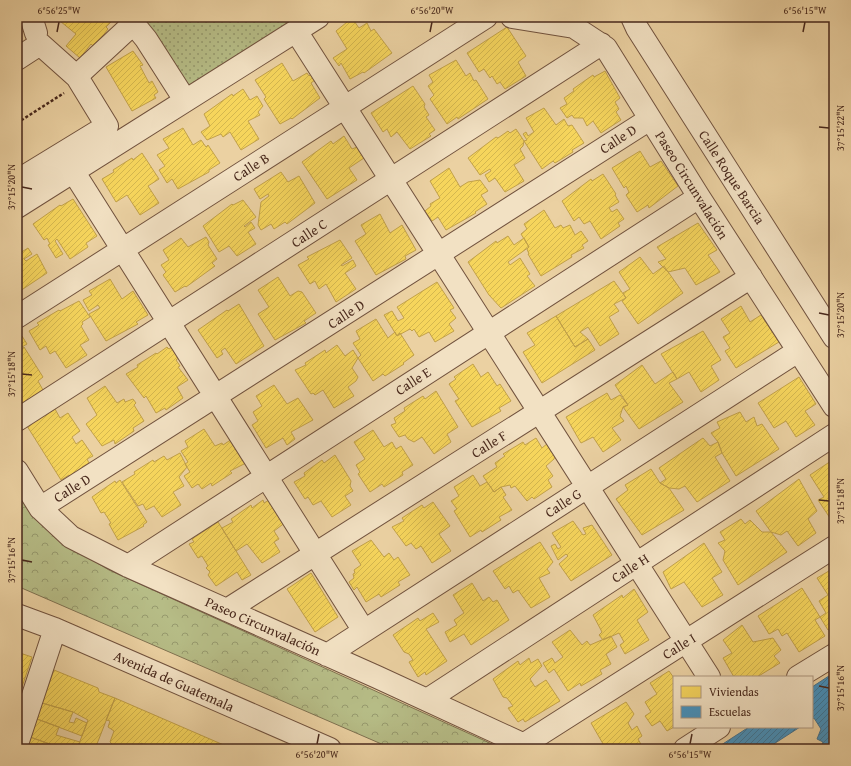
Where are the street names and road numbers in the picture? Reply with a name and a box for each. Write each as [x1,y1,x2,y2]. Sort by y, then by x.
street label: Calle D [596,120,640,158]
street label: Calle Roque Barcia [694,126,770,228]
street label: Paseo Circunvalación [651,127,733,243]
street label: Calle B [229,148,273,186]
street label: Calle C [287,214,331,252]
street label: Calle D [324,295,368,333]
street label: Calle E [391,362,435,400]
street label: Calle F [467,425,511,463]
street label: Calle D [50,469,94,507]
street label: Calle G [541,484,585,522]
street label: Calle H [607,548,653,588]
street label: Paseo Circunvalación [202,592,324,660]
street label: Calle I [658,628,700,664]
street label: Avenida de Guatemala [111,645,238,717]

